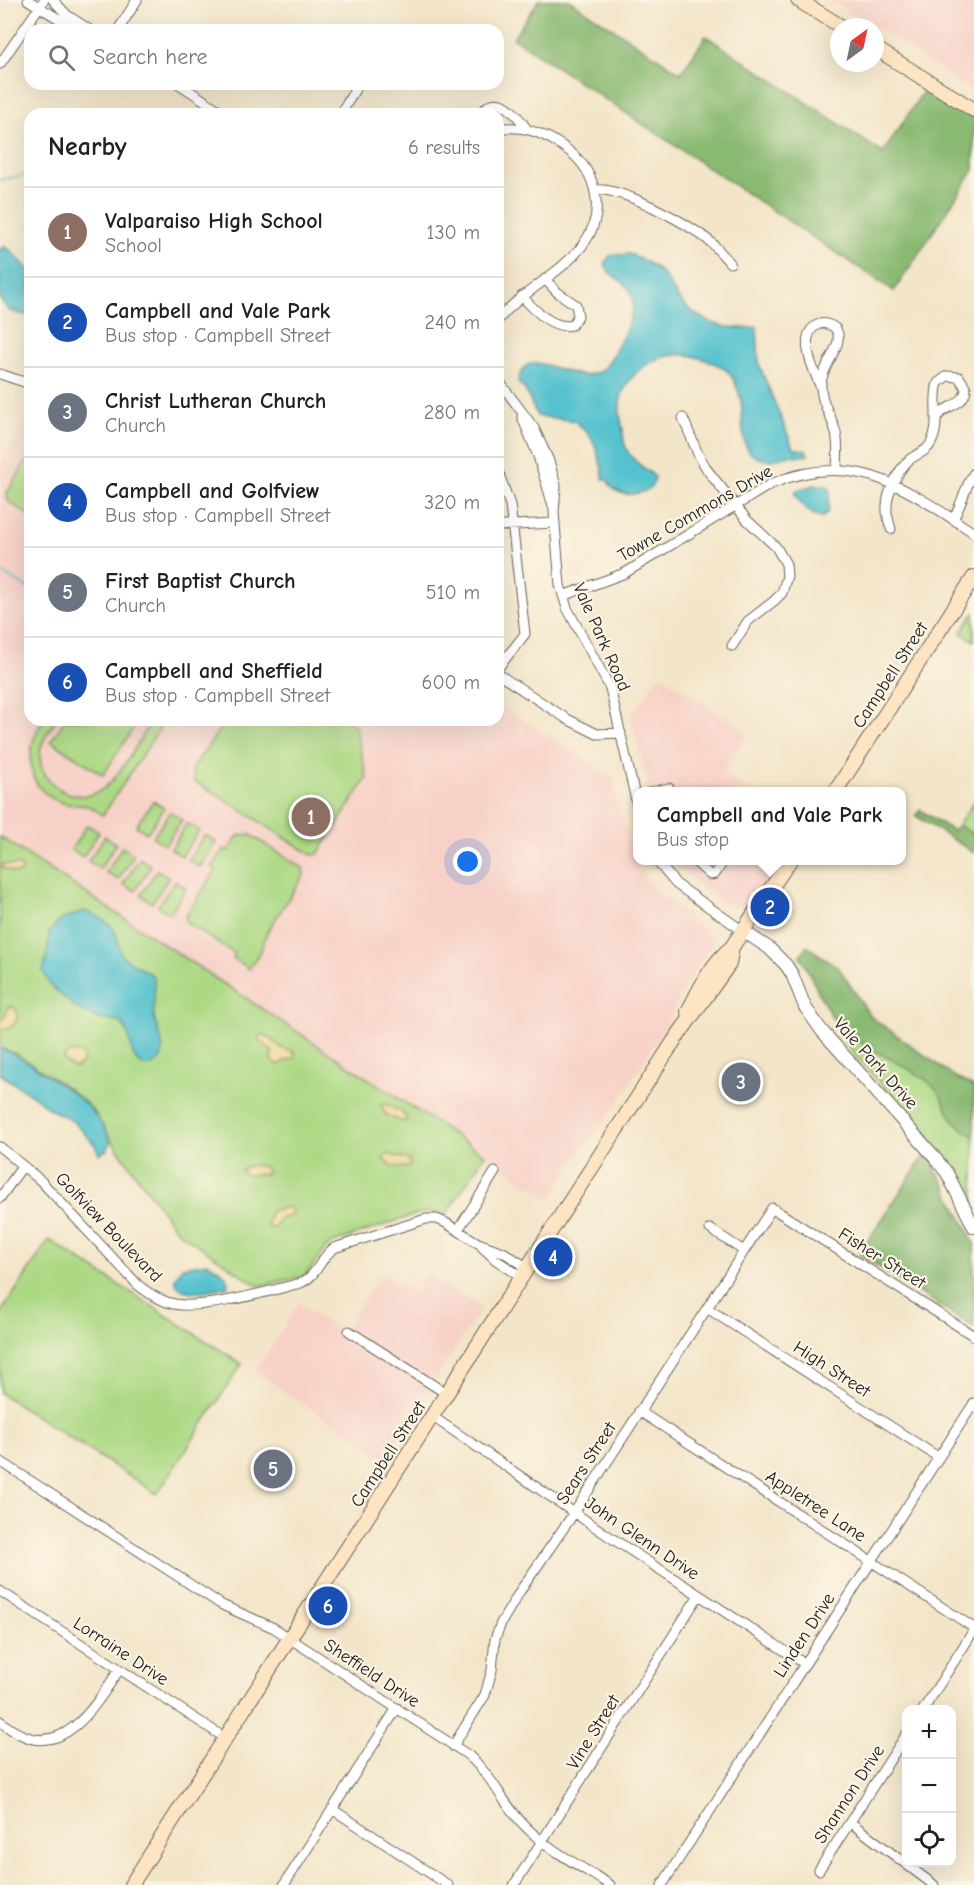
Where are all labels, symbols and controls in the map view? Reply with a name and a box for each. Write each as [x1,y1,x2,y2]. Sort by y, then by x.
north arrow [830,18,884,72]
search box [24,24,504,90]
icon: search [45,41,78,74]
text: Search here [93,44,208,70]
text: Nearby [48,132,127,162]
text: 6 results [408,136,480,159]
text: Valparaiso High School [105,208,323,234]
text: 1 [64,221,71,244]
text: 130 m [427,221,480,244]
text: School [105,234,162,257]
text: Campbell and Vale Park [105,298,330,324]
text: 2 [63,311,72,334]
text: 240 m [425,311,480,334]
text: Bus stop · Campbell Street [105,324,330,347]
text: Christ Lutheran Church [105,388,326,414]
text: 3 [63,401,72,424]
text: 280 m [424,401,480,424]
text: Church [105,414,166,437]
street label: Towne Commons Drive [614,461,776,566]
text: Campbell and Golfview [105,478,320,504]
text: 4 [63,491,72,514]
text: 320 m [424,491,480,514]
text: Bus stop · Campbell Street [105,504,330,527]
text: First Baptist Church [105,568,296,594]
street label: Vale Park Road [568,580,635,695]
text: 5 [62,581,73,604]
text: 510 m [426,581,480,604]
text: Church [105,594,166,617]
street label: Campbell Street [848,618,933,732]
text: Campbell and Sheffield [105,658,323,684]
text: 6 [62,671,73,694]
text: 600 m [422,671,480,694]
text: Bus stop · Campbell Street [105,684,330,707]
popup [633,787,906,865]
pin: 1 [292,794,330,840]
text: Campbell and Vale Park [657,802,882,828]
text: Bus stop [657,828,729,851]
your location [453,847,482,876]
pin: 2 [750,884,790,930]
street label: Vale Park Drive [829,1013,922,1114]
pin: 3 [722,1060,760,1104]
street label: Golfview Boulevard [51,1168,166,1287]
street label: Fisher Street [834,1223,930,1294]
pin: 4 [534,1234,572,1280]
street label: High Street [789,1337,875,1402]
street label: Campbell Street [346,1397,431,1511]
street label: Sears Street [552,1417,621,1508]
pin: 5 [254,1446,292,1492]
street label: Appletree Lane [762,1466,870,1547]
street label: John Glenn Drive [580,1492,703,1585]
pin: 6 [308,1584,348,1628]
street label: Linden Drive [769,1589,839,1681]
street label: Lorraine Drive [69,1613,172,1690]
street label: Sheffield Drive [320,1635,424,1712]
street label: Vine Street [562,1690,625,1773]
map controls [902,1705,956,1867]
button: + [902,1705,956,1759]
street label: Shannon Drive [810,1741,889,1847]
button: − [902,1759,956,1813]
button: locate [902,1813,956,1867]

